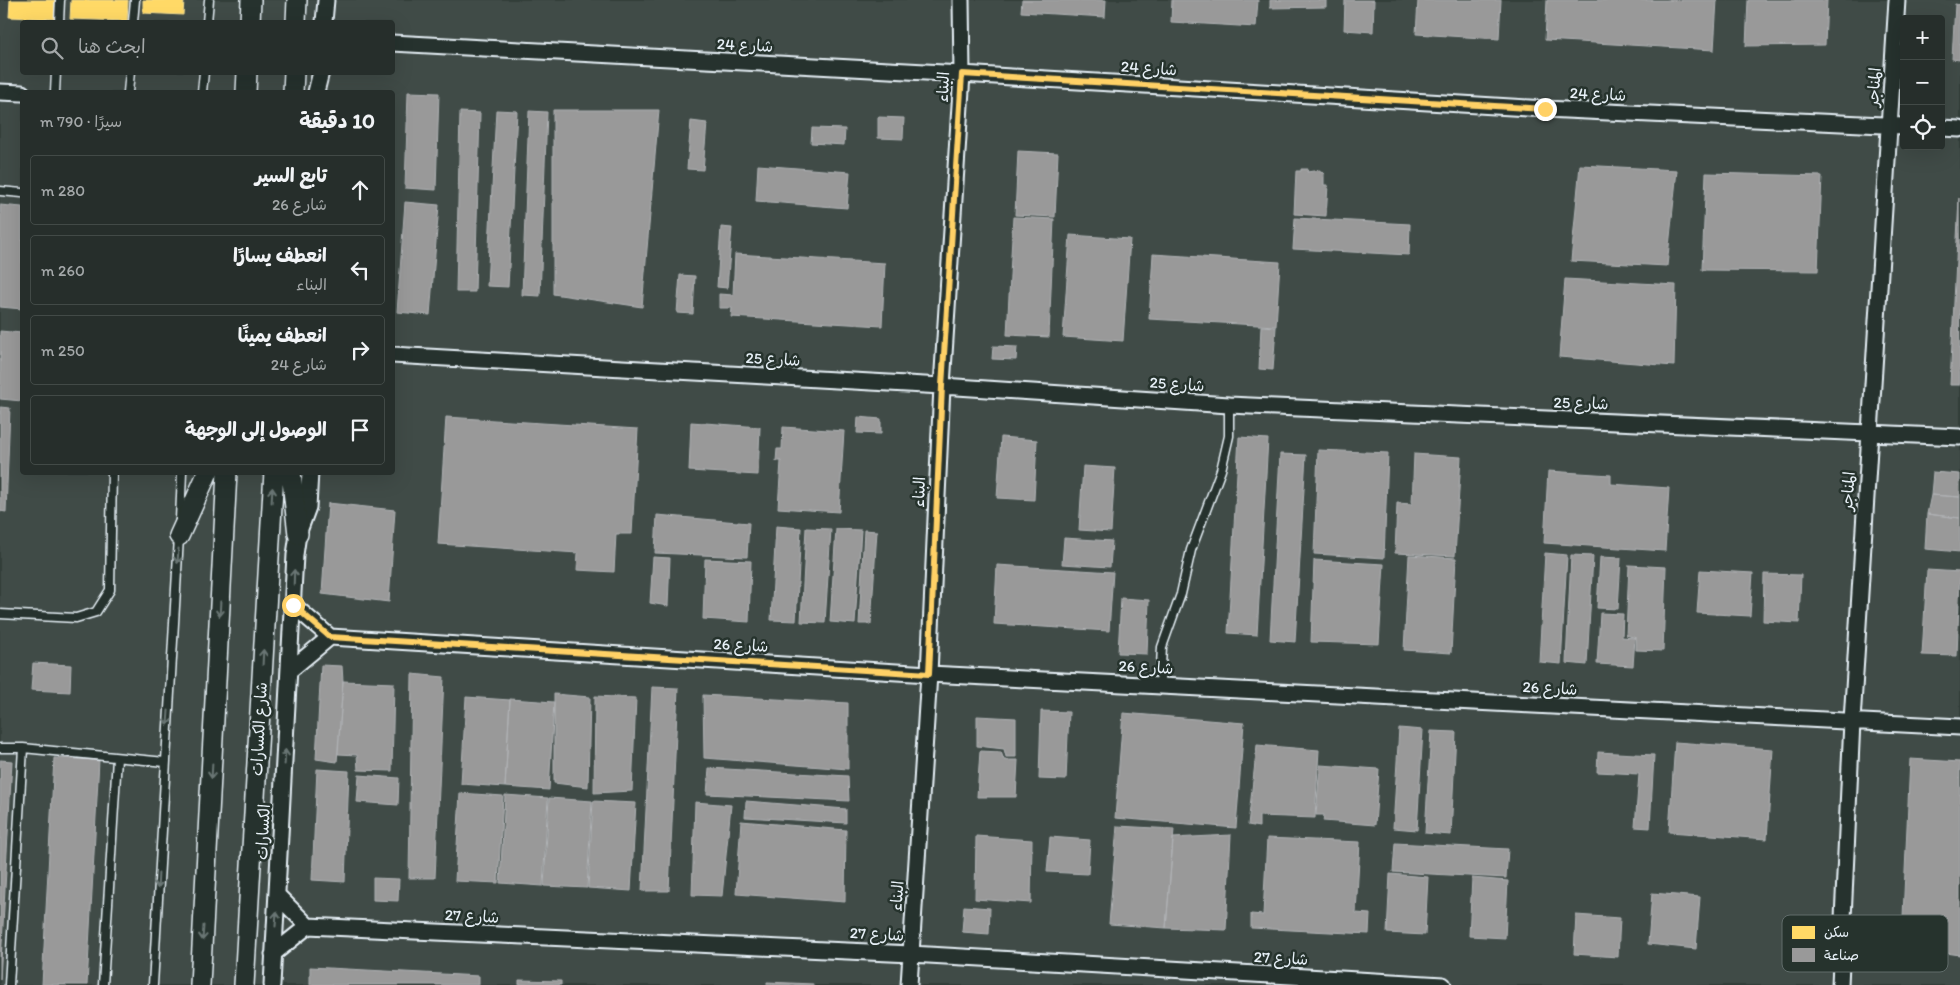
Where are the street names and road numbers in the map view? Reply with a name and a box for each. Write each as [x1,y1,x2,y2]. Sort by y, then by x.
street label: شارع 24 [716,34,774,58]
street label: شارع 24 [1120,57,1178,81]
street label: المناجر [1863,67,1885,109]
street label: البناء [933,71,953,103]
street label: شارع 24 [1569,83,1627,107]
street label: شارع 25 [745,348,801,372]
street label: شارع 25 [1149,373,1205,397]
street label: شارع 25 [1553,393,1609,415]
street label: المناجر [1837,471,1859,513]
street label: البناء [909,476,929,508]
street label: شارع 26 [713,634,769,658]
street label: شارع 26 [1118,656,1174,680]
street label: شارع 26 [1522,677,1578,701]
street label: شارع الكسارات [247,682,273,777]
street label: الكسارات [252,804,274,860]
street label: البناء [886,880,908,912]
street label: شارع 27 [444,905,500,929]
street label: شارع 27 [849,923,905,947]
street label: شارع 27 [1253,947,1309,971]

